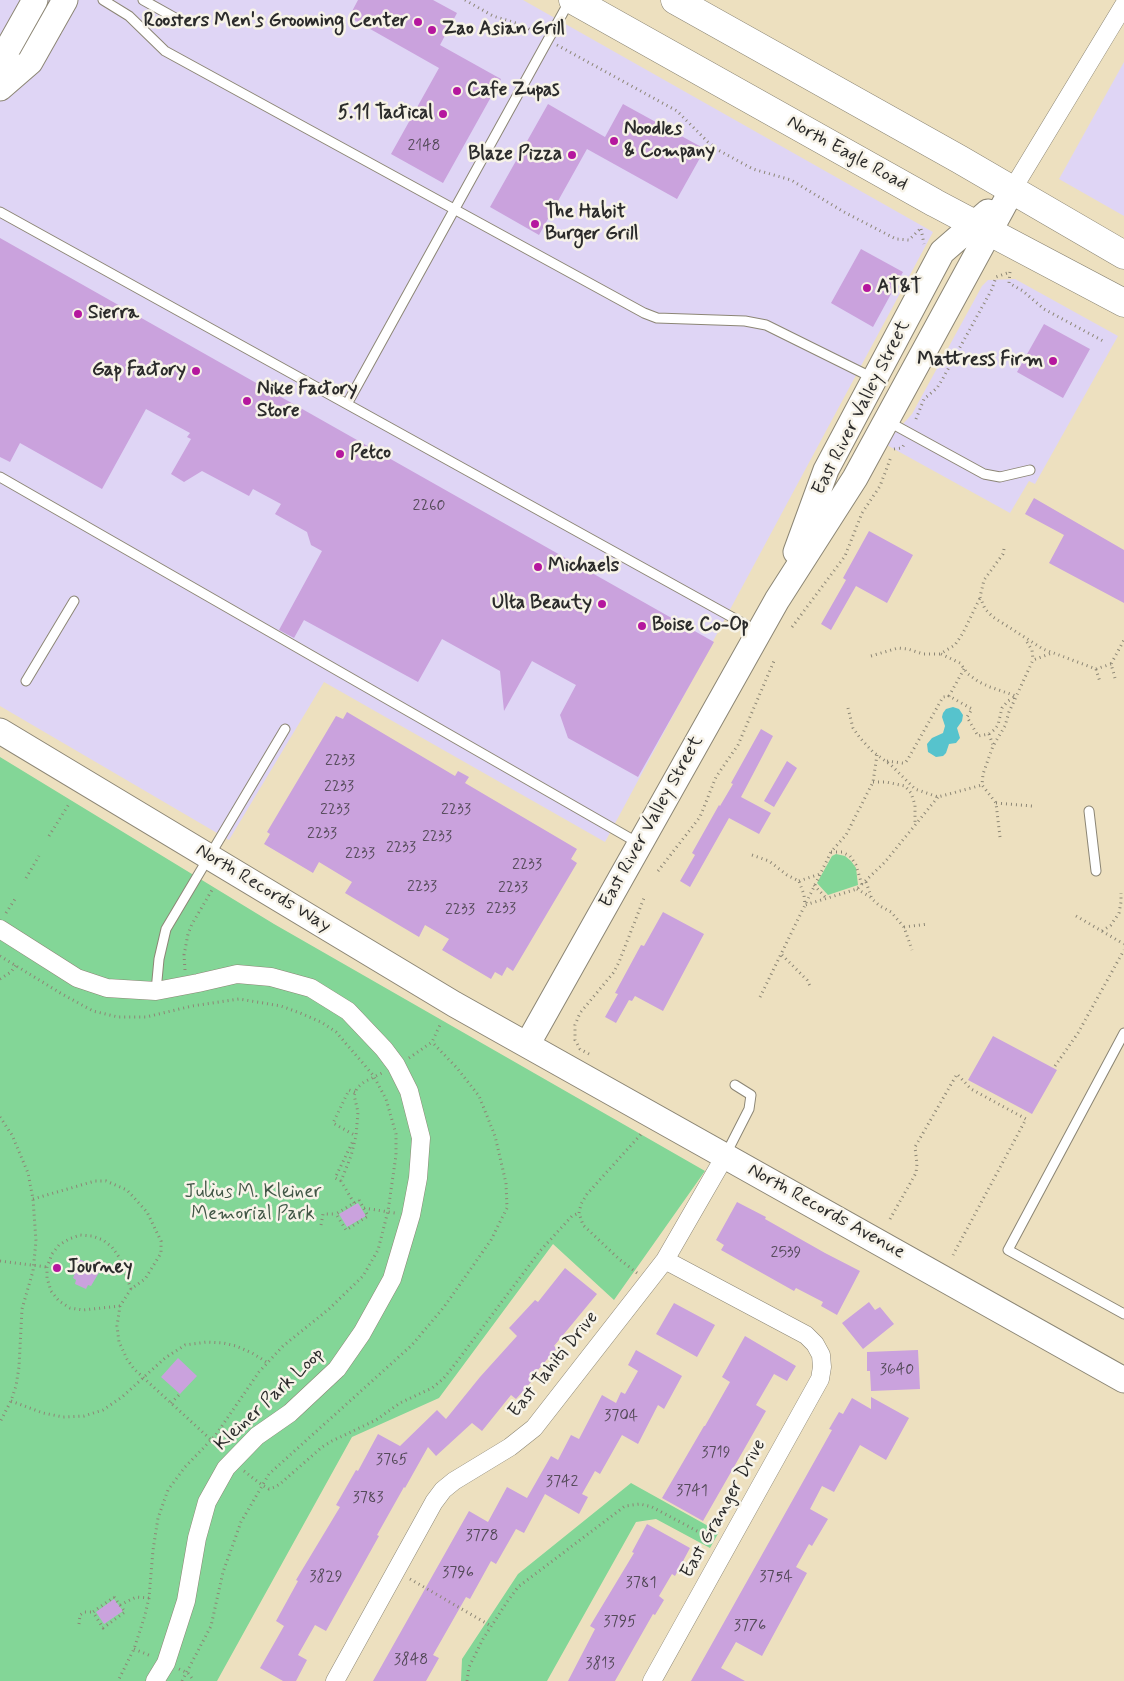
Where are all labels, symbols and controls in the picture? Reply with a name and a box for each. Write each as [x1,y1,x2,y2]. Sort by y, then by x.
place label: Roosters Men's Grooming Center [144,11,408,33]
marker: Roosters Men's Grooming Center [412,16,424,28]
place label: Zao Asian Grill [442,19,565,41]
marker: Zao Asian Grill [426,24,438,36]
place label: Cafe Zupas [467,80,560,102]
marker: Cafe Zupas [451,85,463,97]
place label: 5.11 Tactical [338,103,433,125]
marker: 5.11 Tactical [437,108,449,120]
street label: North Eagle Road [783,111,911,197]
place label: Noodles & Company [624,119,715,163]
marker: Noodles & Company [608,135,620,147]
house number: 2148 [407,137,441,157]
place label: Blaze Pizza [468,144,562,166]
marker: Blaze Pizza [566,149,578,161]
place label: The Habit Burger Grill [545,202,638,246]
marker: The Habit Burger Grill [529,218,541,230]
place label: AT&T [877,277,922,299]
marker: AT&T [861,282,873,294]
place label: Sierra [88,303,139,325]
marker: Sierra [72,308,84,320]
street label: East River Valley Street [808,317,916,499]
place label: Mattress Firm [917,350,1043,372]
marker: Mattress Firm [1047,355,1059,367]
place label: Gap Factory [92,360,186,382]
marker: Gap Factory [190,365,202,377]
place label: Nike Factory Store [257,379,357,423]
marker: Nike Factory Store [241,395,253,407]
place label: Petco [350,443,391,465]
marker: Petco [334,448,346,460]
house number: 2260 [413,497,445,517]
place label: Michaels [548,556,619,578]
marker: Michaels [532,561,544,573]
place label: Ulta Beauty [492,593,592,615]
marker: Ulta Beauty [596,598,608,610]
place label: Boise Co-Op [652,615,749,637]
marker: Boise Co-Op [636,620,648,632]
street label: East River Valley Street [595,732,709,912]
house number: 2233 [325,752,355,772]
house number: 2233 [324,778,354,798]
house number: 2233 [320,801,350,821]
house number: 2233 [441,801,471,821]
house number: 2233 [307,825,337,845]
house number: 2233 [422,828,452,848]
house number: 2233 [386,839,416,859]
street label: North Records Way [191,840,335,938]
house number: 2233 [345,845,375,865]
house number: 2233 [512,856,542,876]
house number: 2233 [407,878,437,898]
house number: 2233 [498,879,528,899]
house number: 2233 [486,900,516,920]
house number: 2233 [445,901,475,921]
street label: North Records Avenue [743,1159,909,1265]
park label: Julius M. Kleiner Memorial Park [185,1182,321,1226]
house number: 2539 [771,1244,801,1264]
place label: Journey [67,1257,133,1279]
marker: Journey [51,1262,63,1274]
street label: East Tahiti Drive [504,1307,604,1423]
street label: Kleiner Park Loop [211,1343,329,1457]
house number: 3640 [880,1361,914,1381]
house number: 3704 [604,1407,638,1427]
street label: East Granger Drive [676,1436,772,1582]
house number: 3719 [701,1444,731,1464]
house number: 3765 [376,1451,408,1471]
house number: 3742 [546,1473,578,1493]
house number: 3741 [676,1482,708,1502]
house number: 3783 [352,1489,384,1509]
house number: 3778 [465,1527,499,1547]
house number: 3796 [442,1564,474,1584]
house number: 3829 [309,1568,343,1588]
house number: 3754 [759,1568,793,1588]
house number: 3781 [625,1574,657,1594]
house number: 3795 [603,1613,637,1633]
house number: 3776 [734,1617,766,1637]
house number: 3848 [394,1651,428,1671]
house number: 3813 [585,1655,615,1675]

